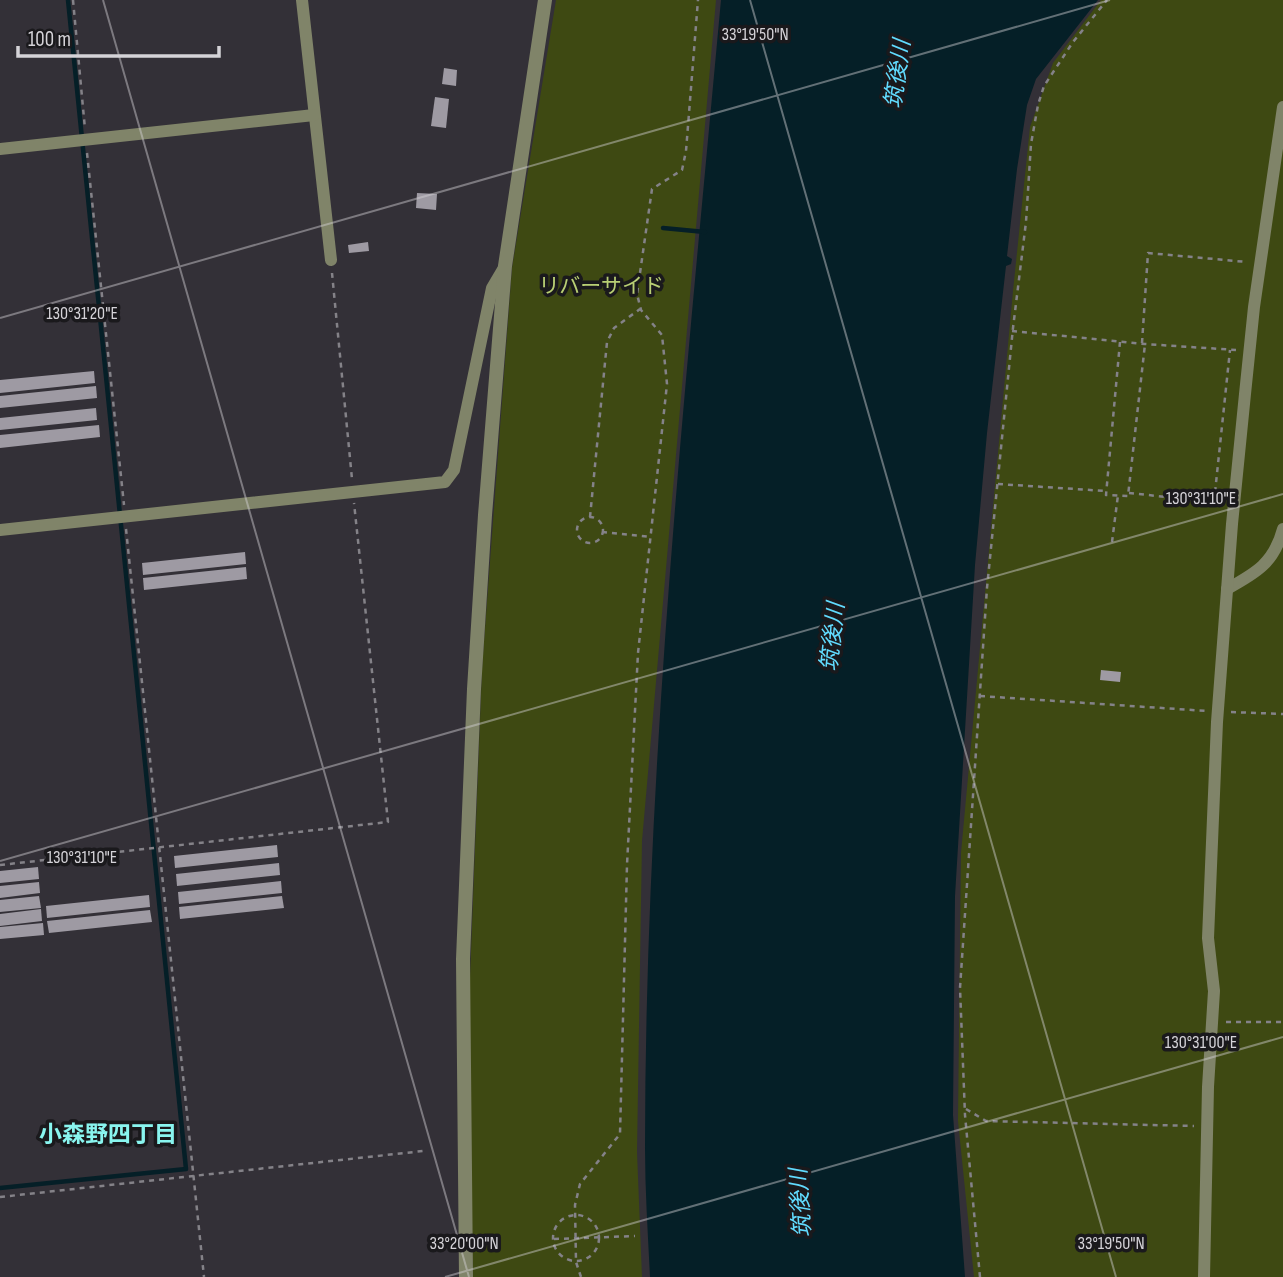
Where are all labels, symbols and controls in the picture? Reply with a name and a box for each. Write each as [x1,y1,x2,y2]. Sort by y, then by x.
scale bar [18,14,219,58]
text: 33°19'50"N [721,24,789,45]
text: 100 m [28,27,71,52]
water label: 筑後川 [879,35,917,110]
park label: リバーサイド [538,274,664,299]
text: 130°31'20"E [46,303,118,324]
text: 130°31'10"E [1166,488,1236,509]
water label: 筑後川 [815,598,851,673]
text: 130°31'10"E [47,847,117,868]
text: 130°31'00"E [1165,1032,1237,1053]
district label: 小森野四丁目 [39,1121,177,1149]
water label: 筑後川 [784,1165,817,1238]
text: 33°20'00"N [429,1233,499,1254]
text: 33°19'50"N [1077,1233,1145,1254]

